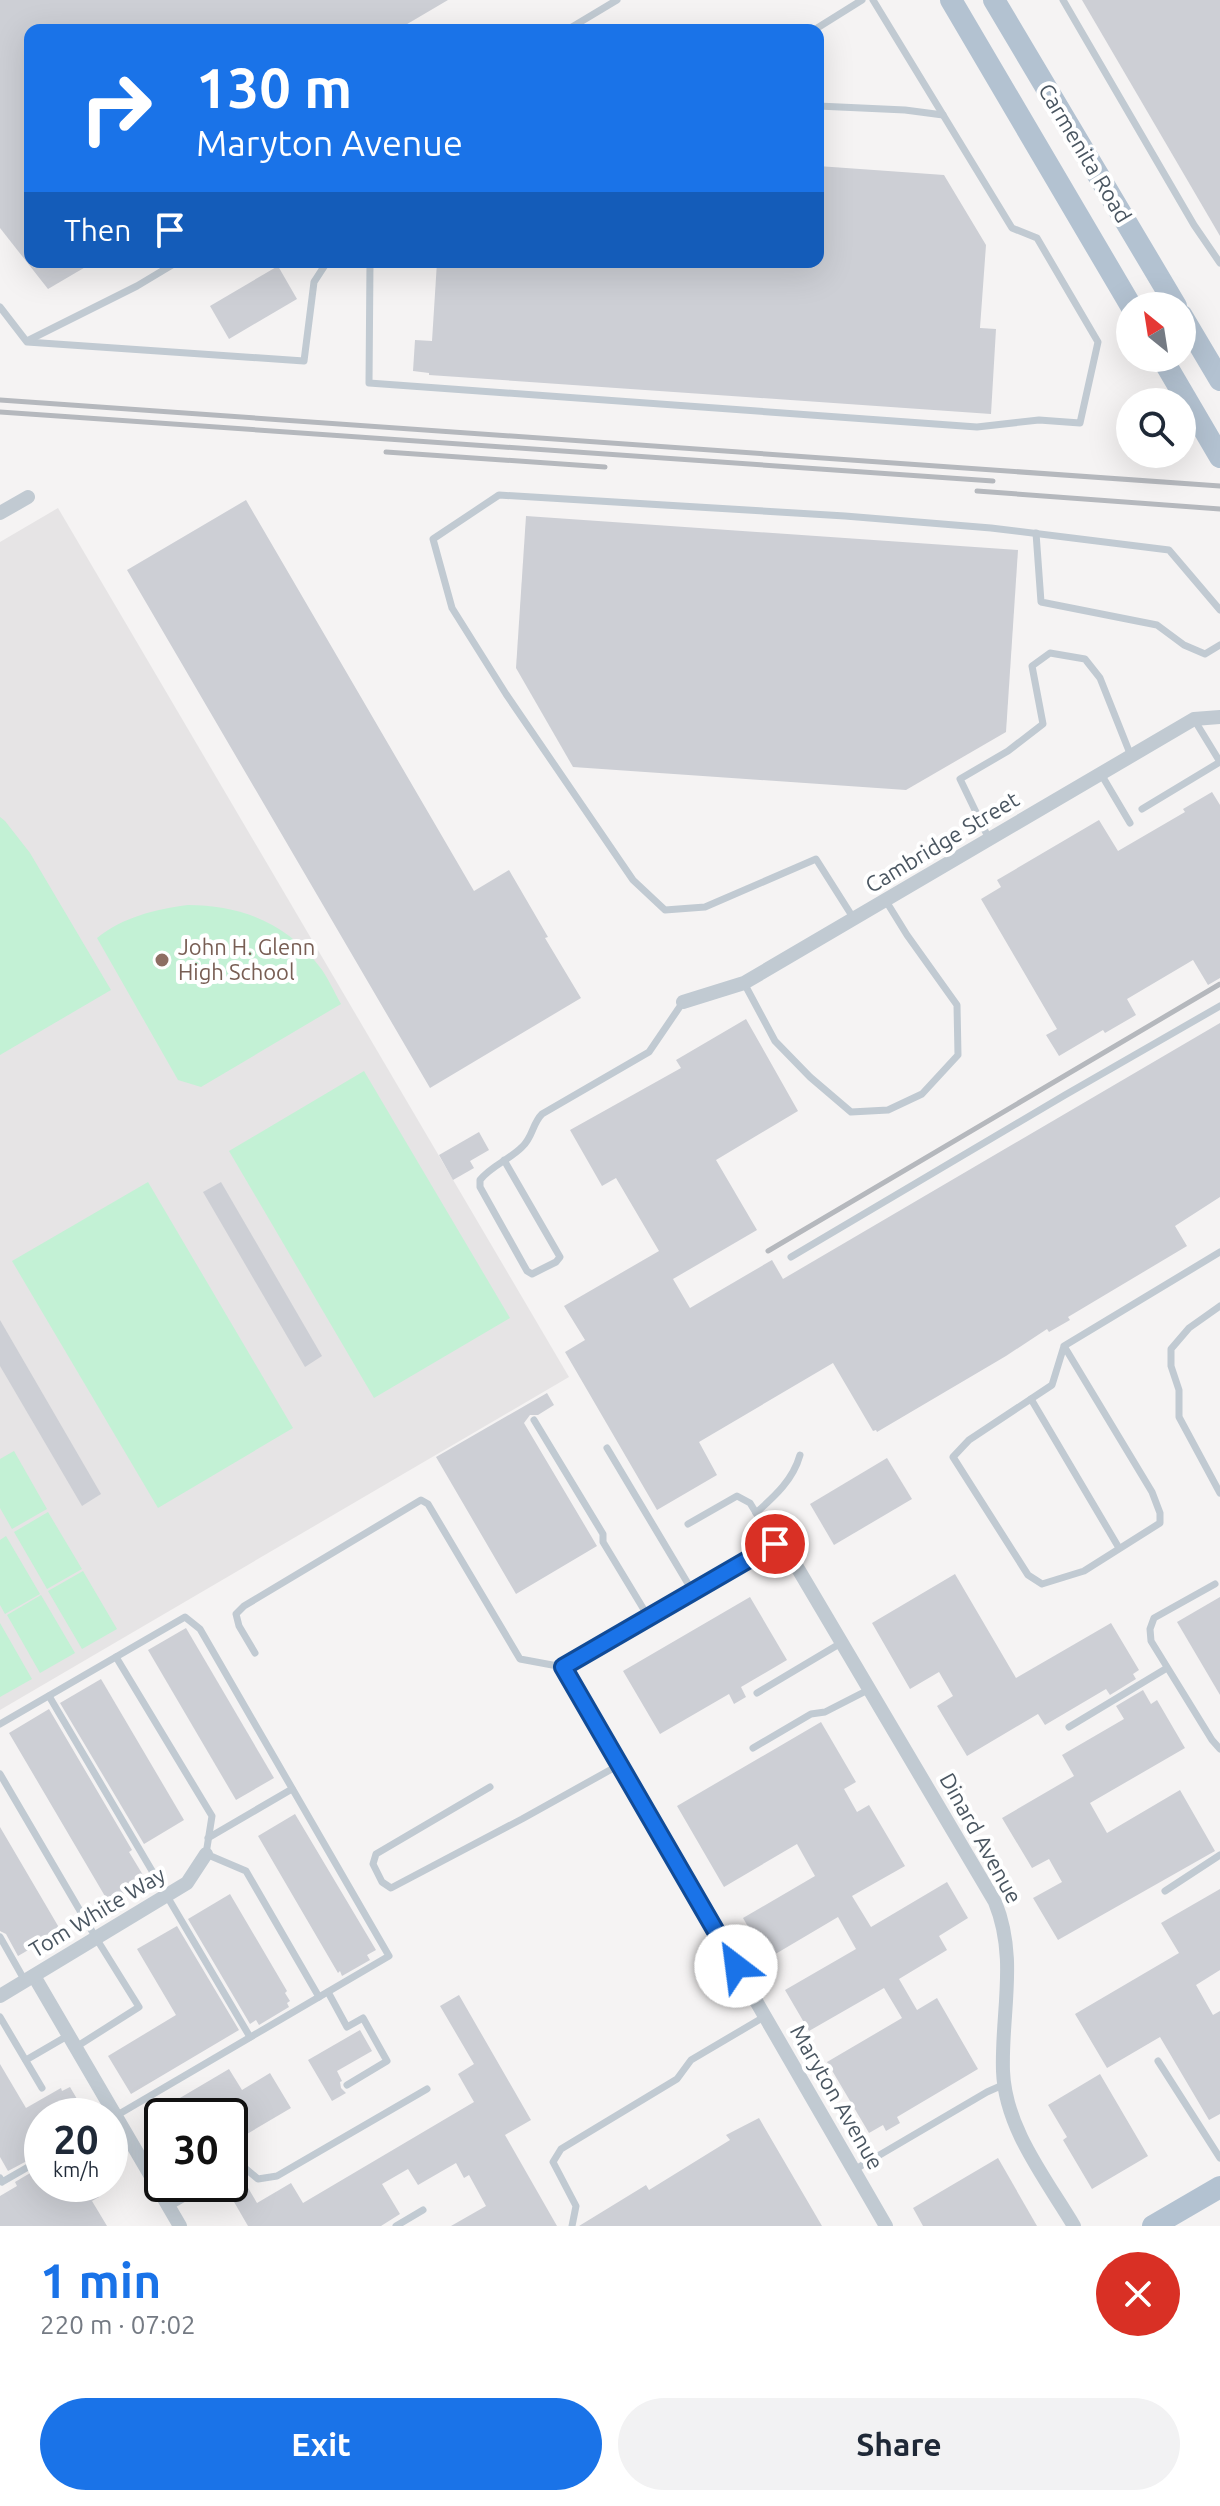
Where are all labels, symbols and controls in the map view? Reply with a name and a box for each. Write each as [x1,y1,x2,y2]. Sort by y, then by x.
icon: right [64,56,168,160]
text: 130 m [196,56,352,119]
street label: Carmenita Road [1034,79,1137,227]
text: Maryton Avenue [196,122,463,163]
icon: arrive [148,208,192,252]
text: Then [64,213,132,247]
north arrow [1116,292,1196,372]
map controls [1116,292,1196,468]
button: search [1116,388,1196,468]
street label: Cambridge Street [861,786,1023,897]
place label: John H. Glenn High School [178,934,315,984]
marker: John H. Glenn High School [153,951,171,969]
pin [741,1510,809,1578]
icon: arrive [753,1522,797,1566]
street label: Dinard Avenue [935,1768,1028,1907]
street label: Tom White Way [24,1861,169,1962]
position arrow [694,1924,778,2008]
street label: Maryton Avenue [786,2020,889,2174]
speed limit sign: 30 [144,2098,248,2202]
text: 20 [53,2117,99,2162]
text: km/h [53,2158,99,2181]
button: close [1096,2252,1180,2336]
text: 1 min [40,2253,161,2307]
text: 220 m · 07:02 [40,2310,196,2339]
button: Exit [40,2398,602,2490]
button: Share [618,2398,1180,2490]

